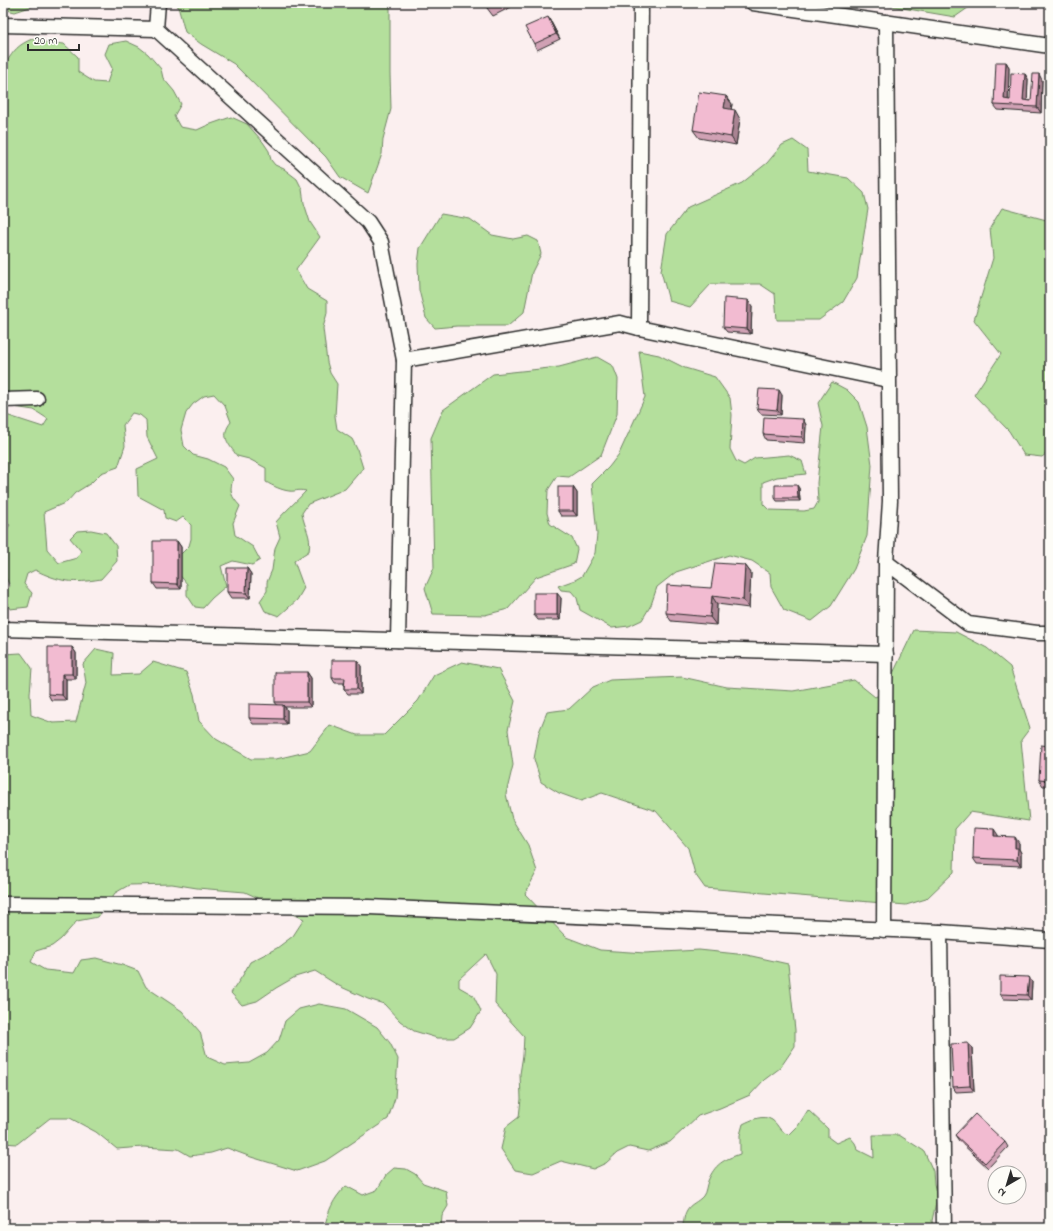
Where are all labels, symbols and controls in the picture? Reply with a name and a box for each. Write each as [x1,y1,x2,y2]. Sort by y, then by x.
scale bar [28,26,79,52]
text: 20 m [34,32,57,50]
north arrow [987,1165,1027,1205]
text: N [994,1183,1009,1201]

